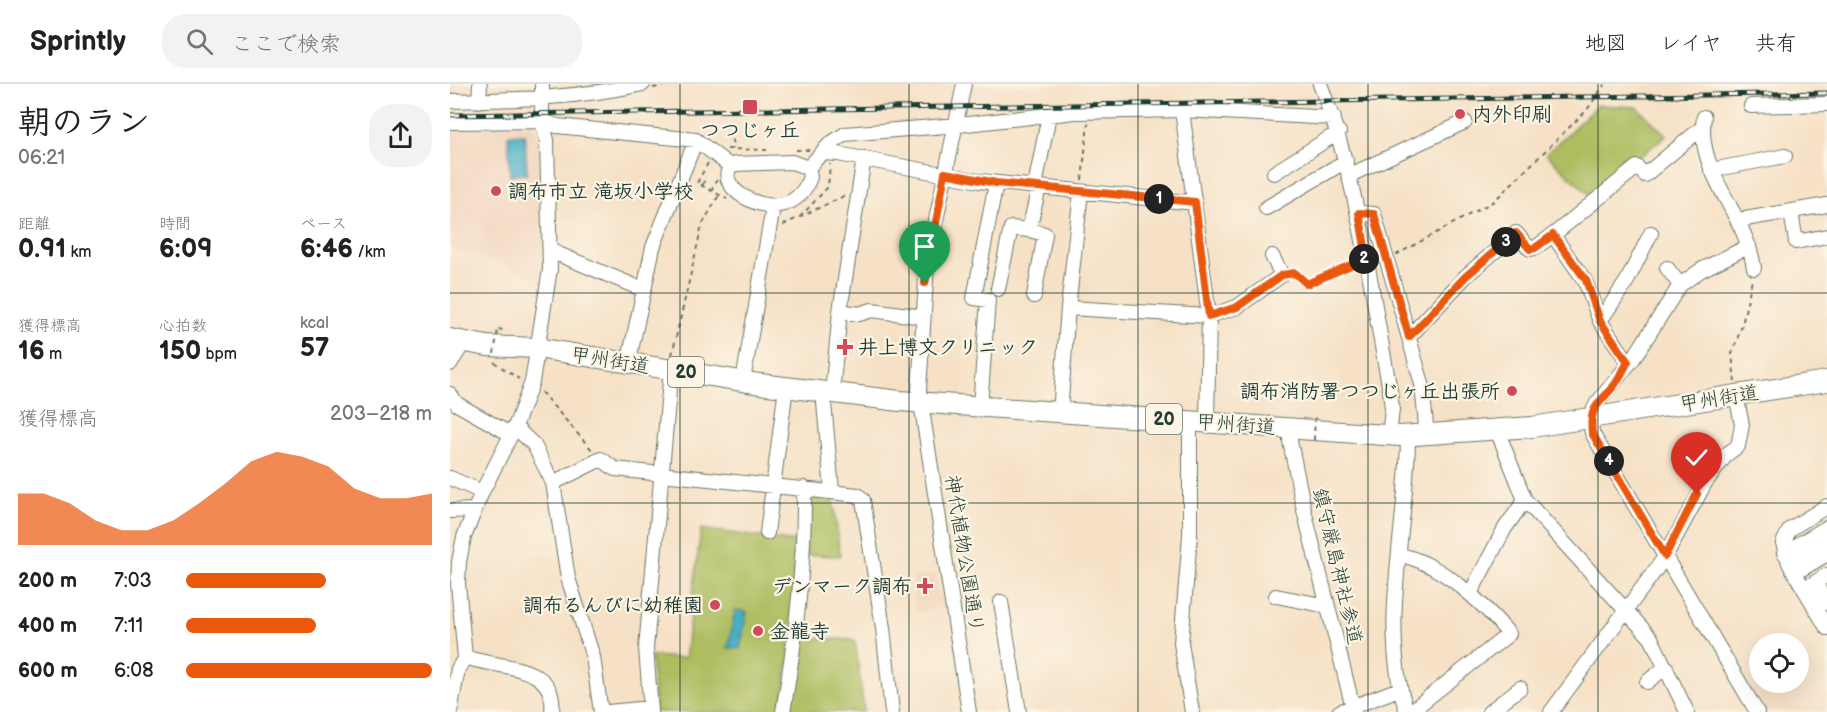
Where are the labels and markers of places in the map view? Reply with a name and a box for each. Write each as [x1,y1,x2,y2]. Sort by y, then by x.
marker: つつじヶ丘 [741,98,759,116]
place label: 内外印刷 [1472,103,1552,127]
marker: 内外印刷 [1453,107,1467,121]
place label: つつじヶ丘 [700,119,800,143]
place label: 調布市立 滝坂小学校 [508,180,693,204]
marker: 調布市立 滝坂小学校 [489,184,503,198]
pin: 1 [1144,184,1174,214]
pin [899,221,950,283]
pin: 3 [1491,227,1521,257]
pin: 2 [1349,244,1379,274]
place label: 井上博文クリニック [858,336,1038,360]
marker: 井上博文クリニック [836,338,854,356]
place label: 調布消防署つつじヶ丘出張所 [1240,380,1500,404]
marker: 調布消防署つつじヶ丘出張所 [1505,384,1519,398]
pin [1671,432,1722,494]
pin: 4 [1594,446,1624,476]
place label: デンマーク調布 [772,575,912,599]
marker: デンマーク調布 [916,577,934,595]
place label: 調布るんびに幼稚園 [523,594,703,618]
marker: 調布るんびに幼稚園 [708,598,722,612]
place label: 金龍寺 [770,620,830,644]
marker: 金龍寺 [751,624,765,638]

